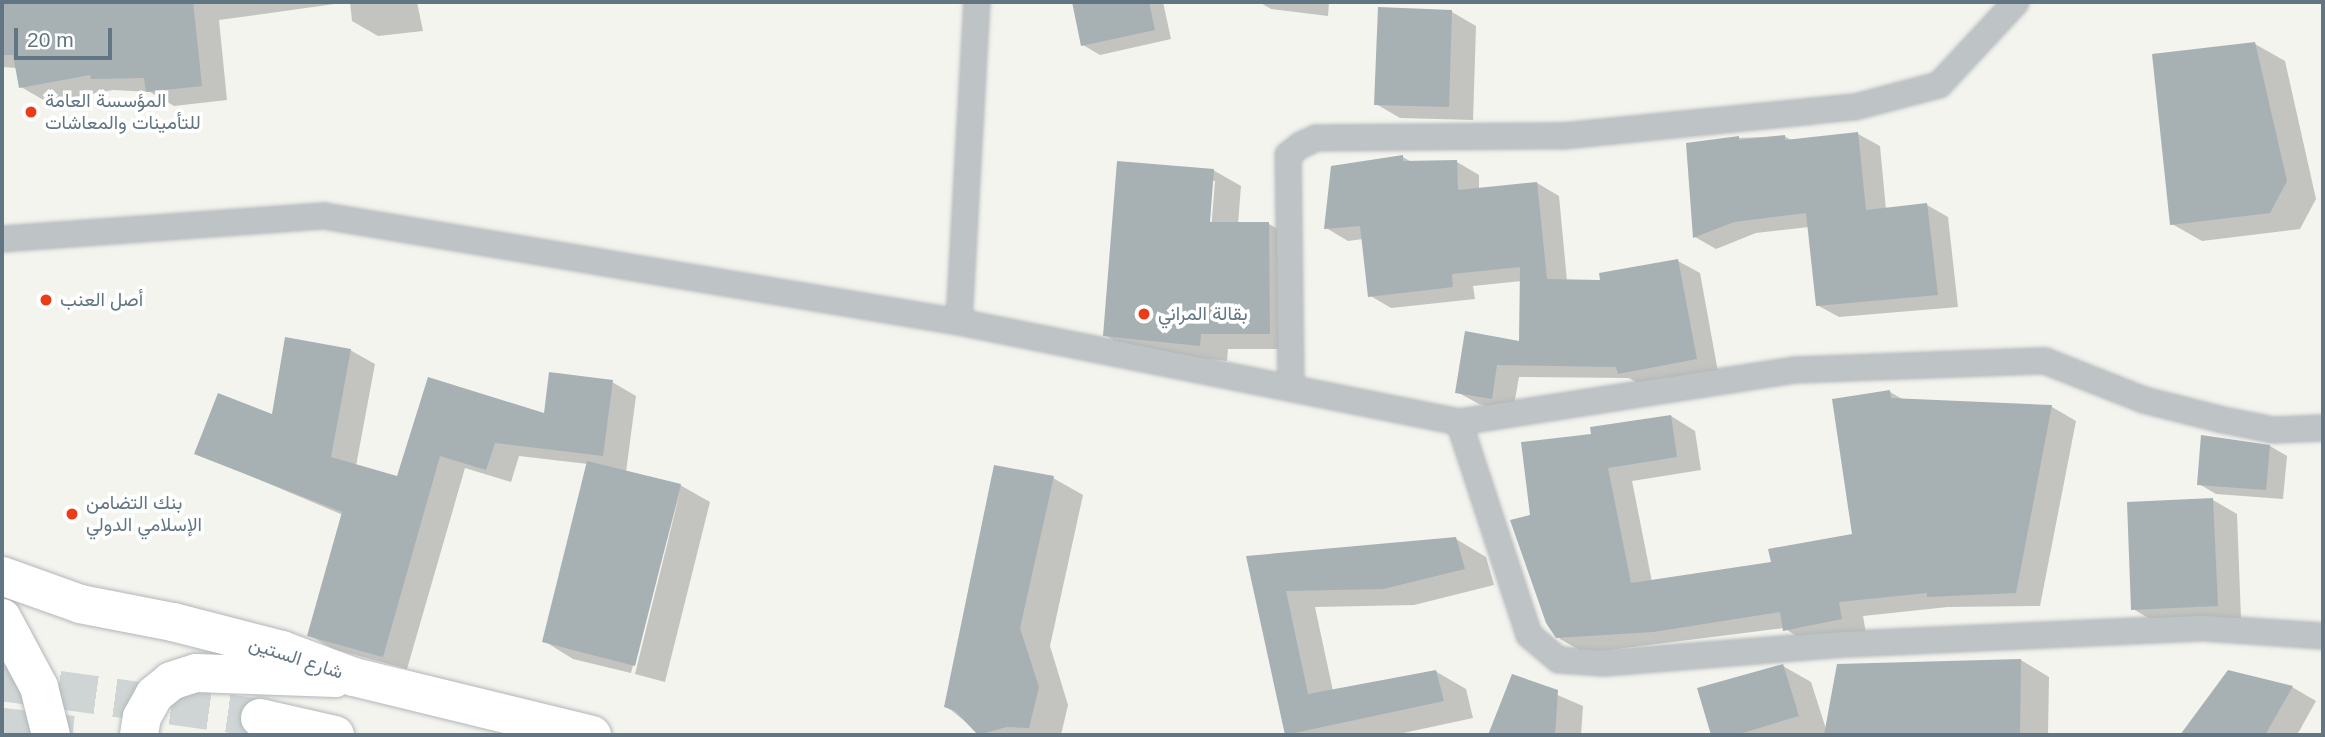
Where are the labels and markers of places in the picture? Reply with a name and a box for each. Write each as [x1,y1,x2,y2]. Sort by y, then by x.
place label: المؤسسة العامة للتأمينات والمعاشات [45,90,201,134]
marker: المؤسسة العامة للتأمينات والمعاشات [23,104,39,120]
place label: أصل العنب [60,289,143,311]
marker: أصل العنب [38,292,54,308]
place label: بقالة المراني [1158,303,1248,325]
marker: بقالة المراني [1136,306,1152,322]
place label: بنك التضامن الإسلامي الدولي [86,492,202,536]
marker: بنك التضامن الإسلامي الدولي [64,506,80,522]

